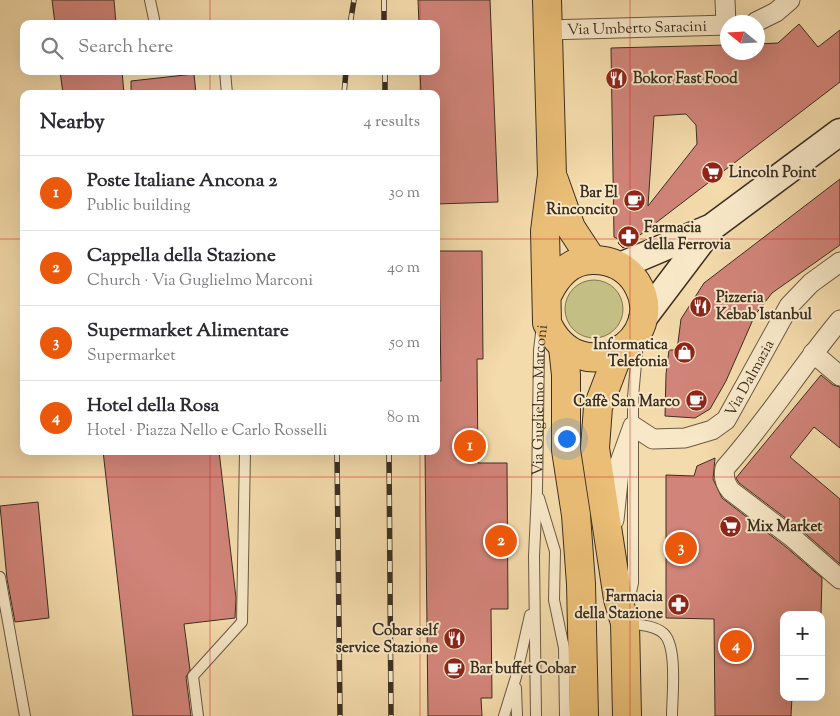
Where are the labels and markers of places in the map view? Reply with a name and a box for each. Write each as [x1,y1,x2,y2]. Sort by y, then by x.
restaurant icon: Bokor Fast Food [605,66,629,90]
place label: Bokor Fast Food [633,69,738,90]
supermarket icon: Lincoln Point [701,160,725,184]
place label: Lincoln Point [729,163,817,184]
place label: Bar El Rinconcito [546,183,619,221]
cafe icon: Bar El Rinconcito [622,189,646,213]
place label: Farmacia della Ferrovia [644,218,731,256]
pharmacy icon: Farmacia della Ferrovia [616,224,640,248]
place label: Pizzeria Kebab Istanbul [716,288,813,326]
restaurant icon: Pizzeria Kebab Istanbul [688,294,712,318]
place label: Informatica Telefonia [593,335,668,373]
shop icon: Informatica Telefonia [672,341,696,365]
cafe icon: Caffè San Marco [684,389,708,413]
place label: Caffè San Marco [573,392,680,413]
pin: 1 [454,427,486,465]
supermarket icon: Mix Market [719,514,743,538]
place label: Mix Market [747,517,823,538]
pin: 2 [485,522,517,560]
pin: 3 [665,529,697,567]
place label: Farmacia della Stazione [575,587,663,625]
pharmacy icon: Farmacia della Stazione [667,593,691,617]
place label: Cobar self service Stazione [336,621,440,659]
restaurant icon: Cobar self service Stazione [442,627,466,651]
pin: 4 [720,627,752,665]
cafe icon: Bar buffet Cobar [442,656,466,680]
place label: Bar buffet Cobar [470,659,577,680]

